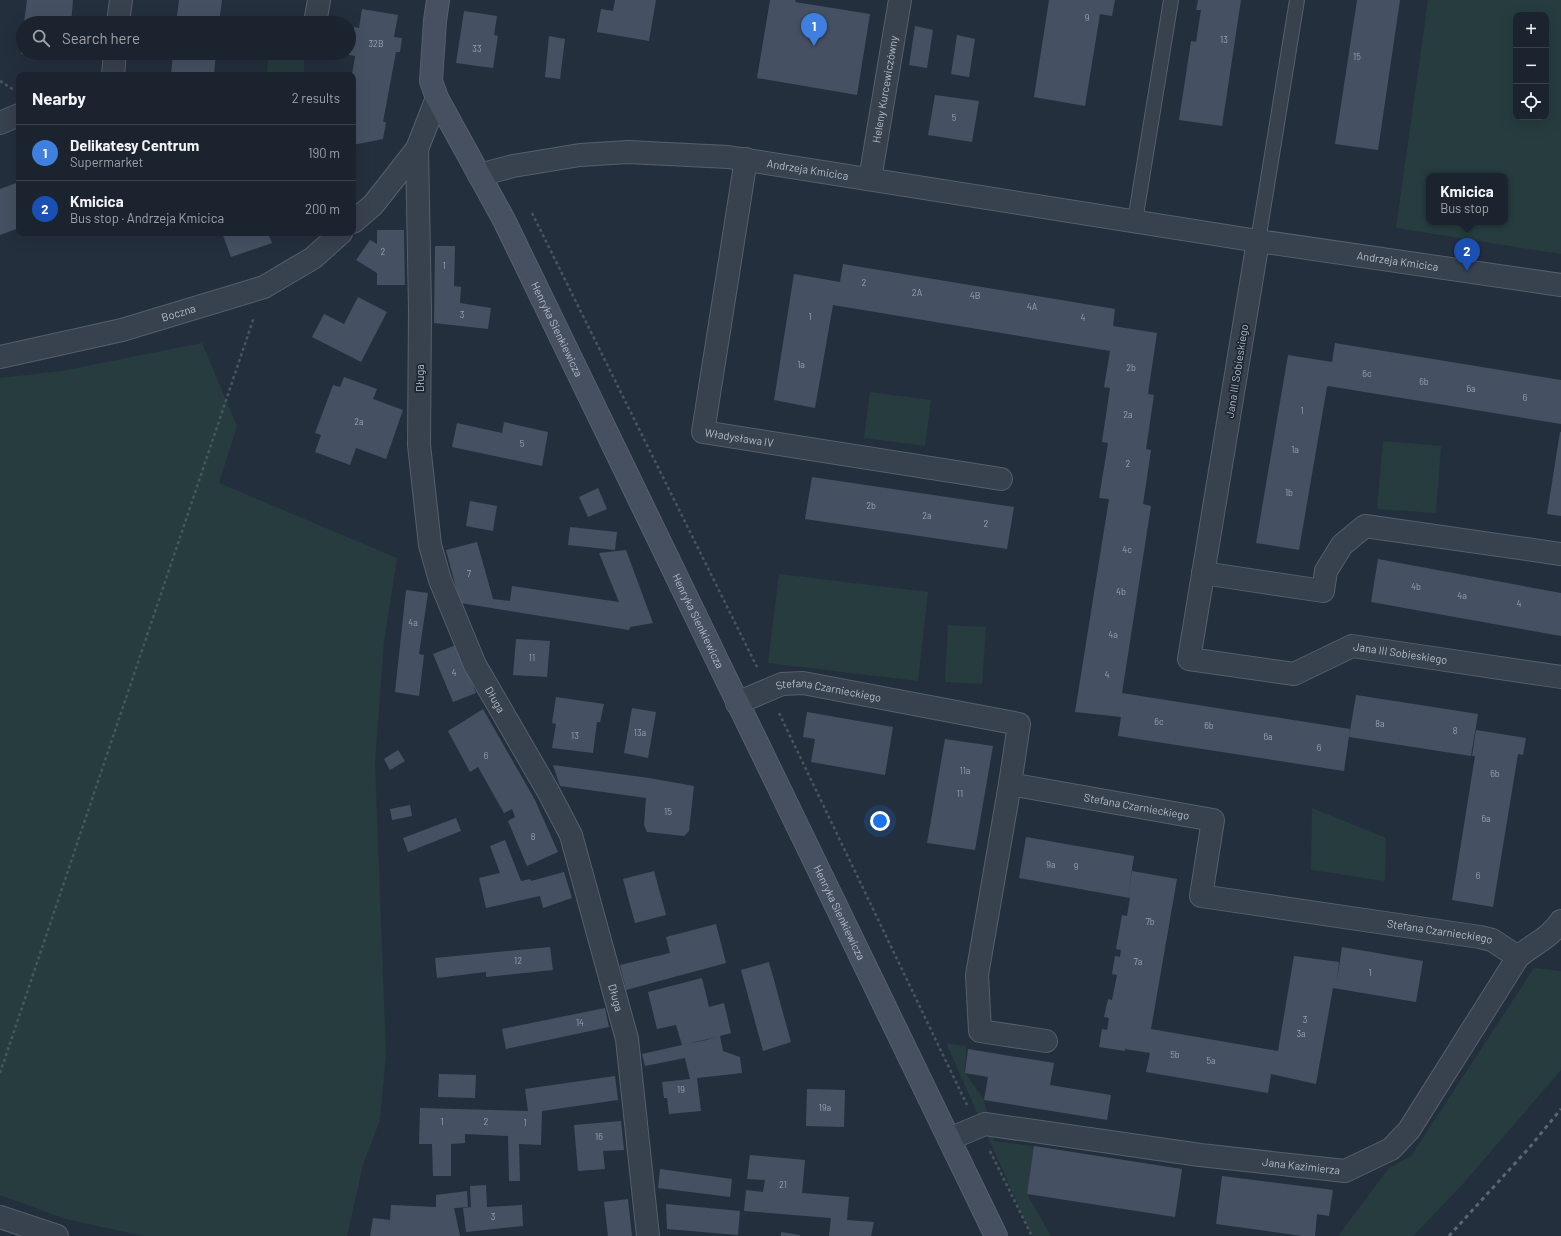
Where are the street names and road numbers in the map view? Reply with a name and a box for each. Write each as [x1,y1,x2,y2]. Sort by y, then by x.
street label: Heleny Kurcewiczówny [869,35,900,144]
street label: Andrzeja Kmicica [766,156,850,182]
street label: Andrzeja Kmicica [1356,248,1439,273]
street label: Henryka Sienkiewicza [529,280,586,379]
street label: Boczna [160,301,197,324]
street label: Jana III Sobieskiego [1223,323,1250,419]
street label: Długa [413,364,426,392]
street label: Władysława IV [704,425,775,449]
street label: Henryka Sienkiewicza [670,571,727,670]
street label: Jana III Sobieskiego [1353,639,1448,666]
street label: Stefana Czarnieckiego [773,676,882,704]
street label: Długa [483,684,508,715]
street label: Stefana Czarnieckiego [1083,790,1190,822]
street label: Henryka Sienkiewicza [811,863,868,962]
street label: Stefana Czarnieckiego [1386,916,1494,946]
street label: Długa [606,982,626,1013]
street label: Jana Kazimierza [1262,1155,1341,1176]

